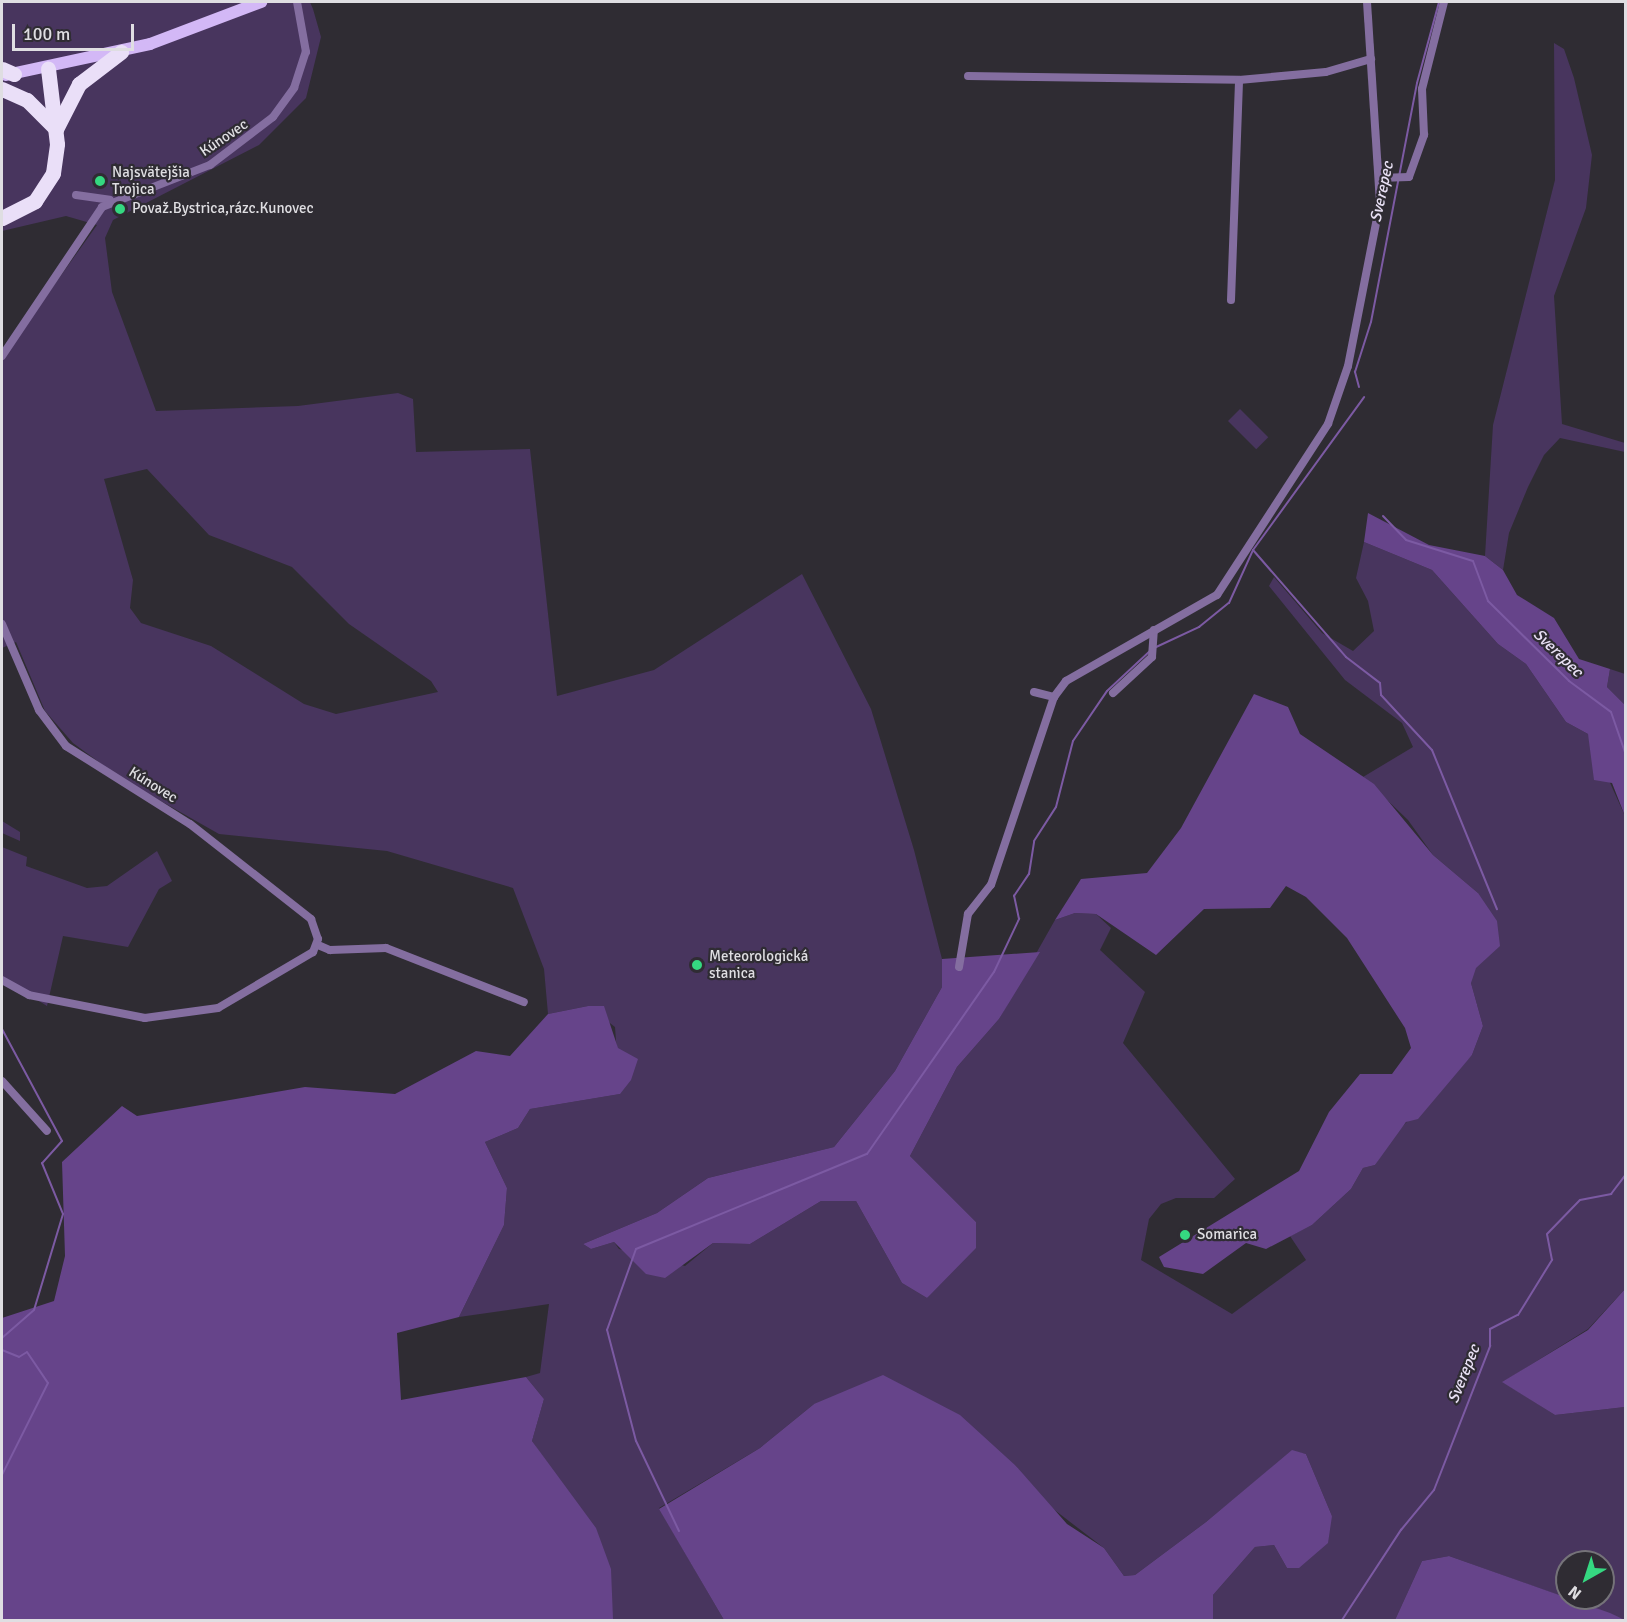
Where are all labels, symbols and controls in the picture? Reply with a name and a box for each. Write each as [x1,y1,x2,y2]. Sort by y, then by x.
scale bar [15,12,136,50]
text: 100 m [23,23,70,45]
street label: Kúnovec [197,115,251,161]
water label: Sverepec [1366,160,1398,224]
place label: Najsvätejšia Trojica [112,163,190,198]
marker: Najsvätejšia Trojica [93,174,107,188]
place label: Považ.Bystrica,rázc.Kunovec [132,200,313,218]
marker: Považ.Bystrica,rázc.Kunovec [113,202,127,216]
water label: Sverepec [1529,625,1587,681]
street label: Kúnovec [125,763,181,807]
place label: Meteorologická stanica [709,947,808,982]
marker: Meteorologická stanica [690,958,704,972]
place label: Somarica [1197,1226,1257,1244]
marker: Somarica [1178,1228,1192,1242]
water label: Sverepec [1444,1342,1484,1406]
north arrow [1555,1550,1615,1610]
text: N [1564,1581,1586,1604]

